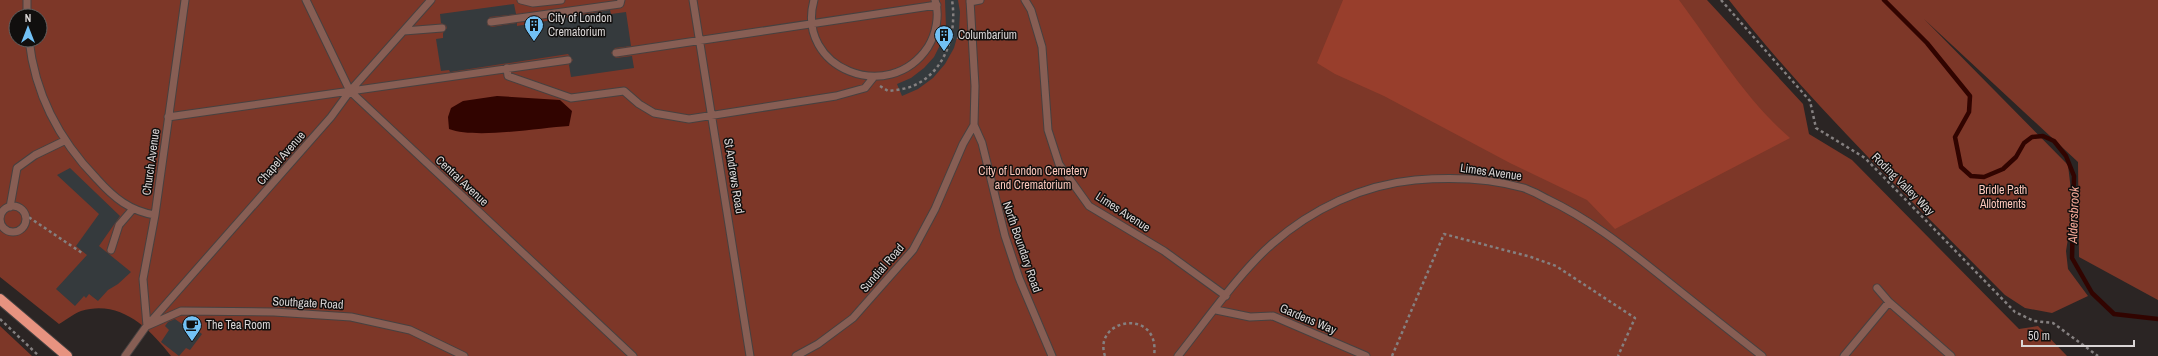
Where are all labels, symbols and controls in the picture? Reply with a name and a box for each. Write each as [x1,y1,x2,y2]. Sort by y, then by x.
north arrow [8,8,48,48]
place label: City of London Crematorium [548,10,612,40]
text: N [25,11,31,25]
building icon: City of London Crematorium [523,14,545,42]
building icon: Columbarium [933,24,955,52]
place label: Columbarium [958,27,1017,43]
street label: Church Avenue [138,128,164,196]
street label: Chapel Avenue [253,128,309,188]
street label: St Andrews Road [720,137,748,215]
street label: Roding Valley Way [1868,149,1938,219]
street label: Central Avenue [432,152,492,210]
street label: Limes Avenue [1459,160,1523,184]
park label: City of London Cemetery and Crematorium [978,163,1088,193]
park label: Bridle Path Allotments [1979,182,2027,212]
water label: Aldersbrook [2064,186,2083,245]
street label: Limes Avenue [1093,188,1153,236]
street label: North Boundary Road [999,199,1045,295]
street label: Sundial Road [856,240,908,296]
street label: Southgate Road [272,293,344,313]
street label: Gardens Way [1277,300,1339,338]
cafe icon: The Tea Room [181,314,203,342]
place label: The Tea Room [206,317,270,333]
scale bar [2022,322,2134,348]
text: 50 m [2028,328,2050,344]

